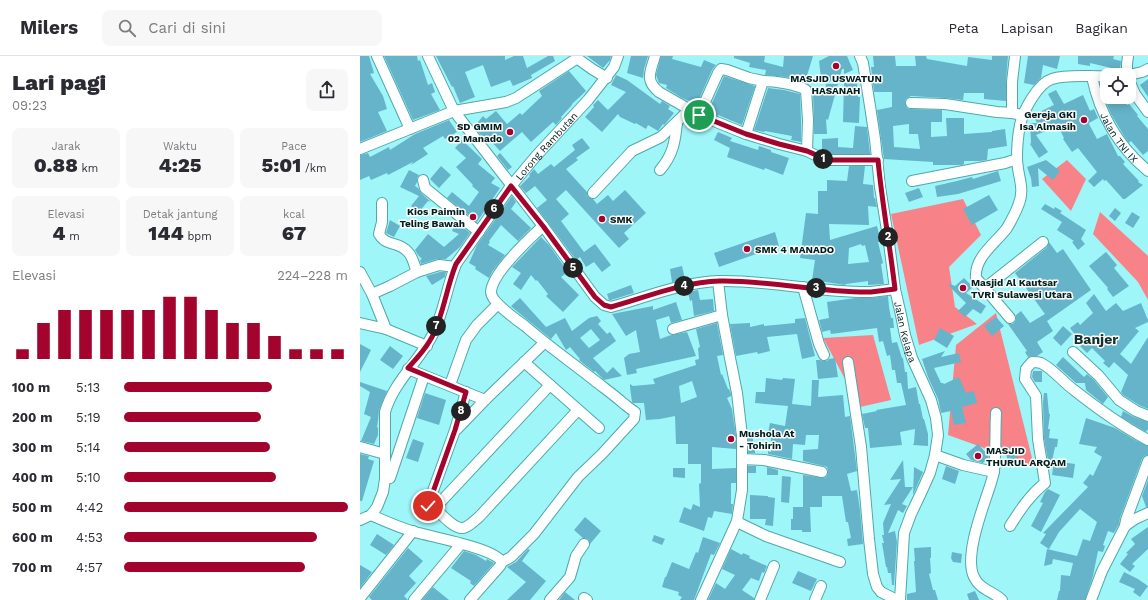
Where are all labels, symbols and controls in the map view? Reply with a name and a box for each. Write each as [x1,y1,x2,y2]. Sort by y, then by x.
search box [102,10,382,46]
text: Milers [20,16,78,39]
icon: search [116,17,138,39]
text: Cari di sini [148,19,226,37]
text: Peta [949,20,979,36]
text: Lapisan [1001,20,1053,36]
text: Bagikan [1075,20,1128,36]
marker: MASJID USWATUN HASANAH [831,61,841,71]
map controls [1100,68,1136,104]
button: locate [1100,68,1136,104]
button: share [306,69,348,111]
text: Lari pagi [12,70,106,95]
place label: MASJID USWATUN HASANAH [790,73,882,96]
text: 09:23 [12,98,47,113]
pin [682,98,716,132]
icon: arrive [688,104,710,126]
place label: Gereja GKI Isa Almasih [1020,109,1076,132]
street label: Lorong Rambutan [513,110,580,182]
street label: Jalan TNI IX [1098,111,1140,165]
marker: Gereja GKI Isa Almasih [1079,115,1089,125]
place label: SD GMIM 02 Manado [448,121,502,144]
marker: SD GMIM 02 Manado [505,127,515,137]
text: Jarak [51,140,81,153]
text: Waktu [163,140,197,153]
text: Pace [281,140,307,153]
pin: 1 [813,149,833,169]
text: 1 [821,152,825,165]
text: 0.88 [34,153,78,177]
text: 4:25 [159,153,201,177]
text: 5:01 [262,153,301,177]
text: km [78,162,98,175]
text: /km [301,162,326,175]
pin: 6 [484,199,504,219]
text: 6 [491,202,497,215]
place label: Kios Paimin Teling Bawah [399,206,465,229]
text: Elevasi [47,208,85,221]
text: Detak jantung [143,208,217,221]
text: kcal [283,208,305,221]
marker: Kios Paimin Teling Bawah [468,212,478,222]
marker: SMK [597,214,607,224]
place label: SMK [610,214,633,225]
text: 4 [52,221,65,245]
text: 144 [148,221,184,245]
text: 67 [282,221,306,245]
pin: 2 [878,227,898,247]
text: m [65,230,80,243]
text: bpm [184,230,212,243]
text: 2 [885,230,891,243]
marker: SMK 4 MANADO [742,244,752,254]
place label: SMK 4 MANADO [755,244,834,255]
pin: 5 [563,258,583,278]
text: 5 [570,261,576,274]
text: Elevasi [12,268,56,283]
text: 224–228 m [277,268,348,283]
pin: 4 [674,276,694,296]
place label: Masjid Al Kautsar TVRI Sulawesi Utara [971,277,1072,300]
pin: 3 [806,278,826,298]
text: 4 [680,279,688,292]
text: 3 [813,281,819,294]
marker: Masjid Al Kautsar TVRI Sulawesi Utara [958,283,968,293]
street label: Jalan Kelapa [892,301,918,364]
pin: 7 [426,316,446,336]
text: 7 [433,319,439,332]
district label: Banjer [1074,331,1118,347]
text: 100 m [12,380,50,395]
text: 5:13 [76,380,100,395]
pin: 8 [451,401,471,421]
text: 8 [458,404,464,417]
text: 200 m [12,410,52,425]
text: 5:19 [76,410,101,425]
place label: Mushola At - Tohirin [739,428,795,451]
marker: Mushola At - Tohirin [726,434,736,444]
text: 300 m [12,440,52,455]
text: 5:14 [76,440,100,455]
place label: MASJID THURUL ARQAM [986,445,1066,468]
marker: MASJID THURUL ARQAM [973,451,983,461]
text: 400 m [12,470,53,485]
text: 5:10 [76,470,101,485]
pin [411,489,445,523]
icon: check [417,495,439,517]
text: 500 m [12,500,52,515]
text: 4:42 [76,500,103,515]
text: 600 m [12,530,53,545]
text: 4:53 [76,530,103,545]
text: 700 m [12,560,52,575]
text: 4:57 [76,560,103,575]

